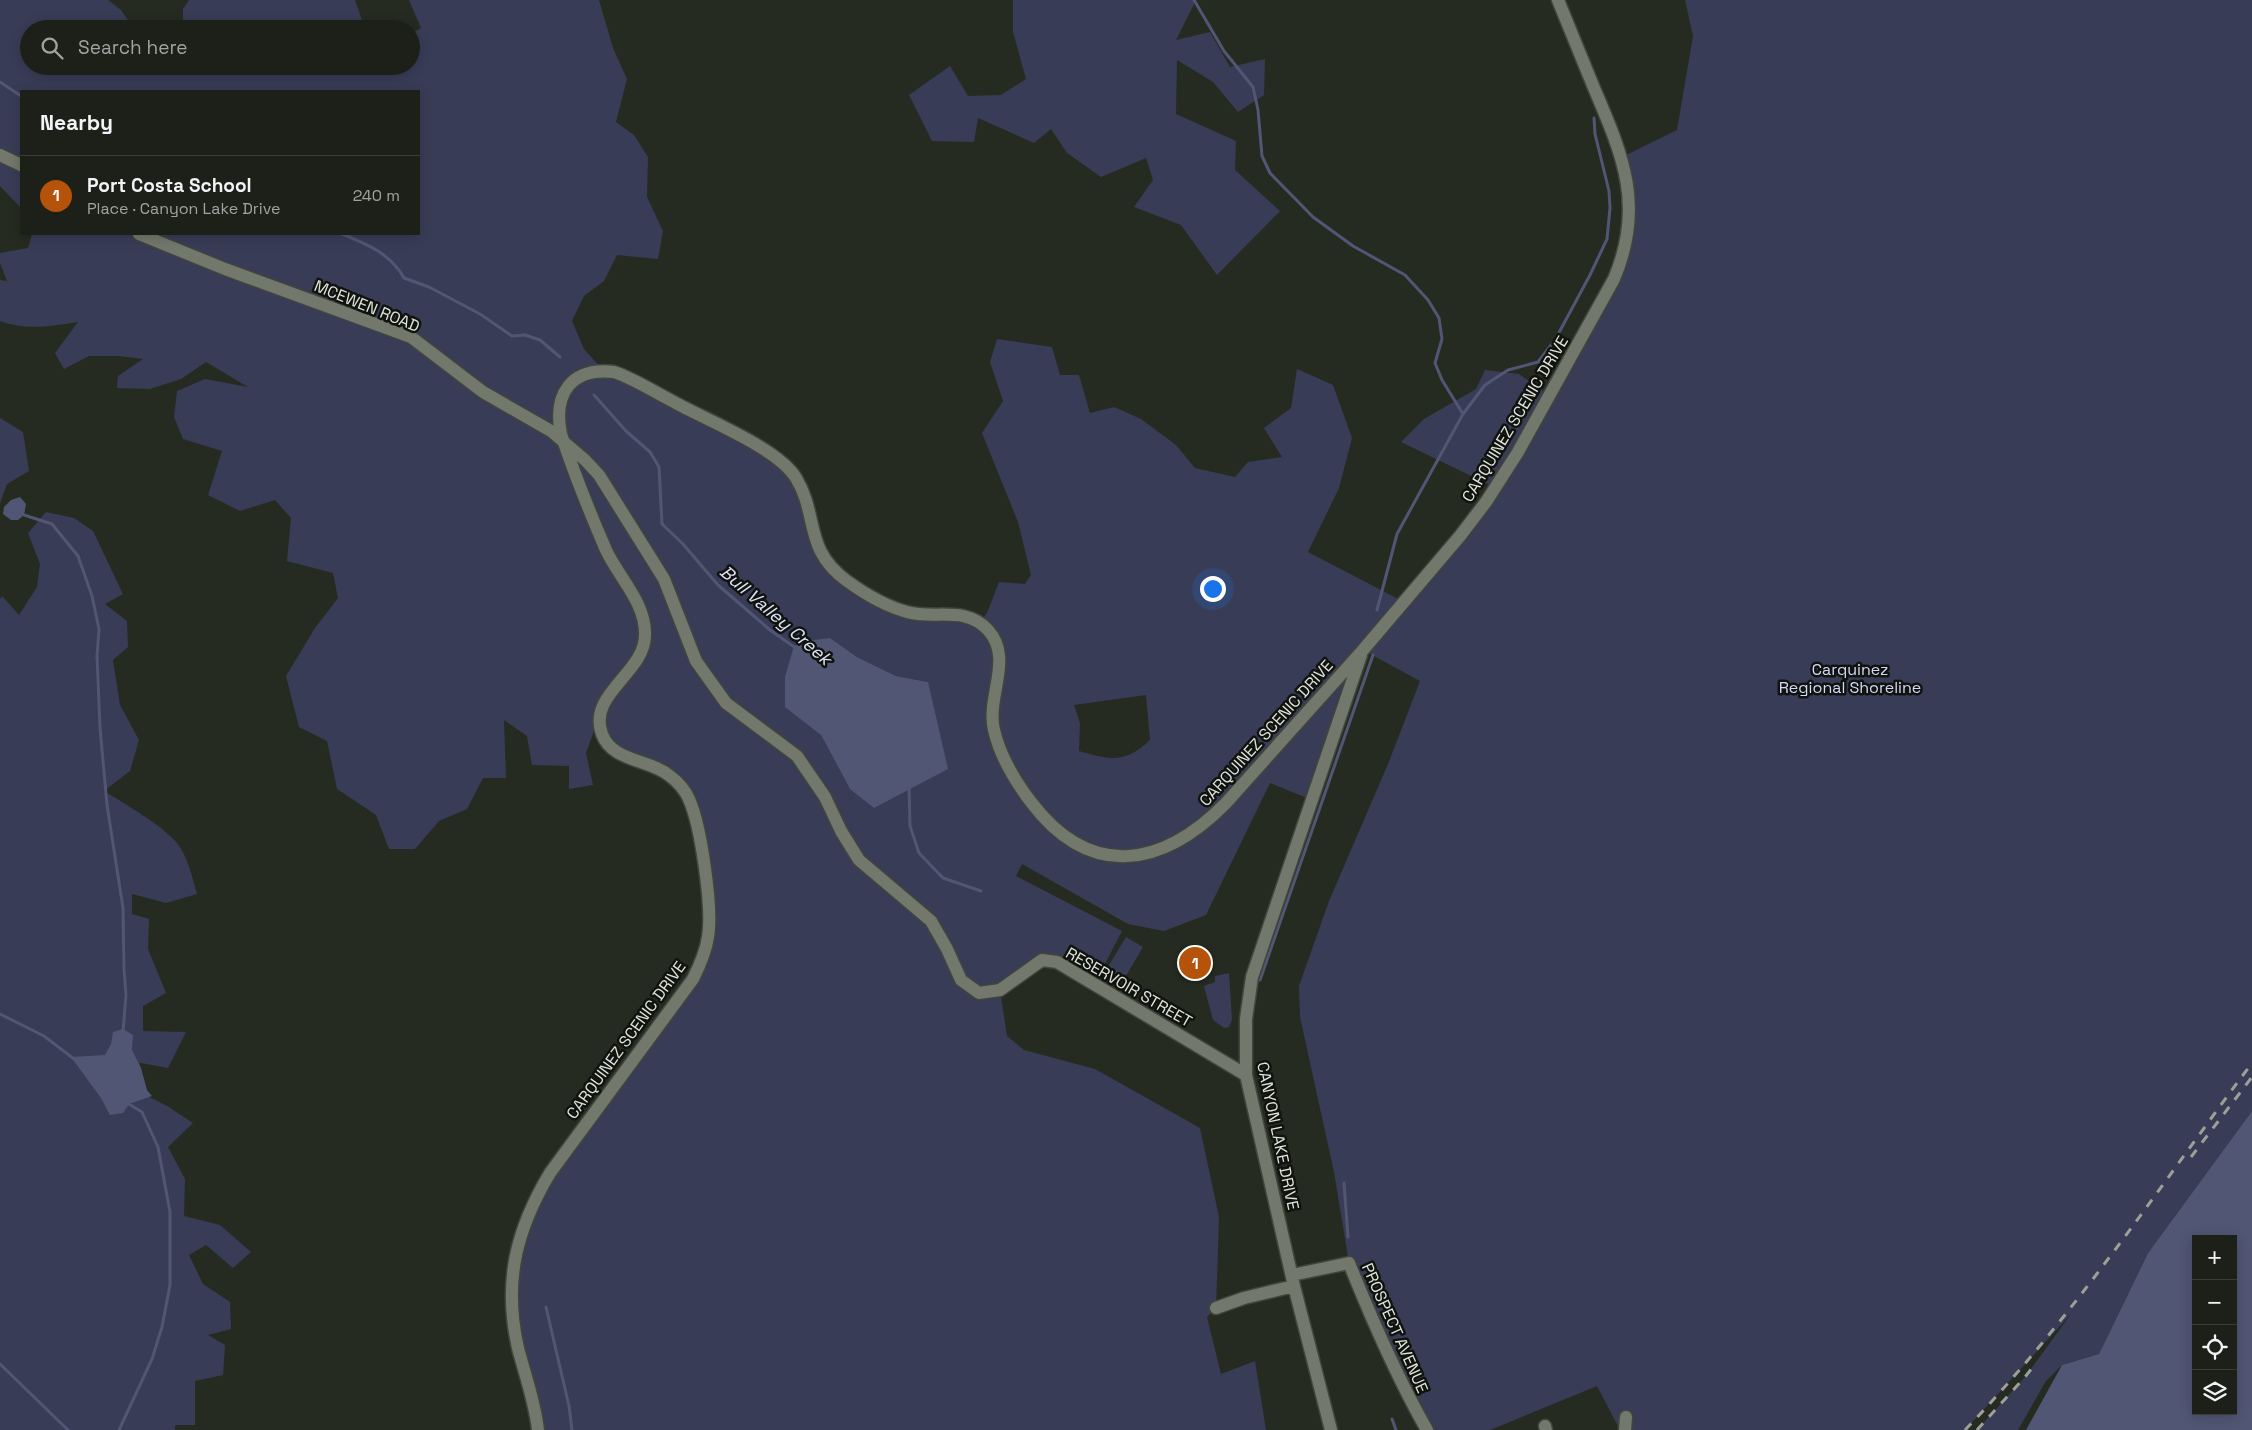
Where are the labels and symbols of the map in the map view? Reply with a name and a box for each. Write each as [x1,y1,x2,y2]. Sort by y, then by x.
street label: MCEWEN ROAD [311,275,423,337]
street label: CARQUINEZ SCENIC DRIVE [1457,332,1573,506]
water label: Bull Valley Creek [715,560,839,671]
your location [1200,576,1226,602]
street label: CARQUINEZ SCENIC DRIVE [1195,655,1337,811]
park label: Carquinez Regional Shoreline [1779,659,1921,698]
street label: RESERVOIR STREET [1062,942,1196,1032]
pin: 1 [1179,944,1211,982]
street label: CARQUINEZ SCENIC DRIVE [562,957,690,1123]
street label: CANYON LAKE DRIVE [1252,1060,1304,1212]
street label: PROSPECT AVENUE [1357,1260,1433,1396]

